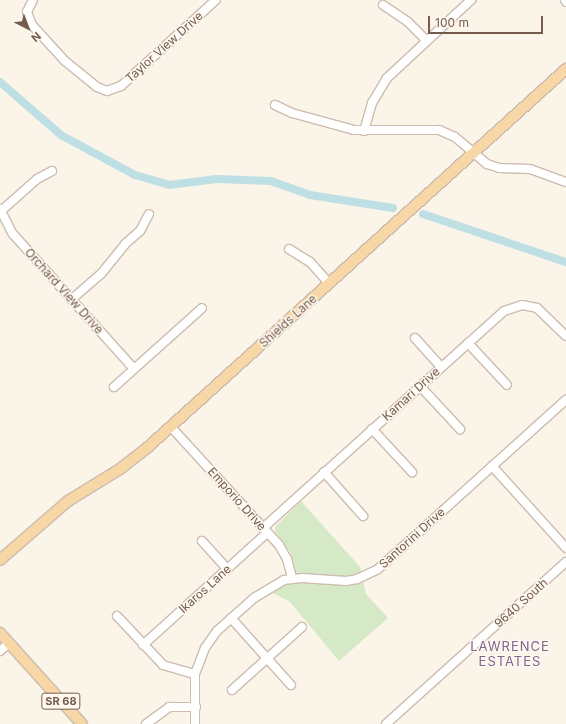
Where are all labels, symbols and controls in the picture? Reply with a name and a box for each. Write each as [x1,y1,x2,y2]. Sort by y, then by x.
north arrow [8,8,48,48]
street label: Taylor View Drive [122,8,206,86]
scale bar [430,8,545,34]
text: 100 m [435,15,469,30]
text: N [28,29,44,45]
street label: Orchard View Drive [22,245,106,337]
street label: Shields Lane [256,291,320,351]
street label: Kamari Drive [379,364,443,424]
street label: Emporio Drive [205,464,269,534]
street label: Santorini Drive [376,505,448,571]
street label: Ikaros Lane [176,562,234,616]
street label: 9640 South [491,575,551,631]
district label: LAWRENCE ESTATES [470,639,550,670]
road number: SR 68 [41,692,81,710]

